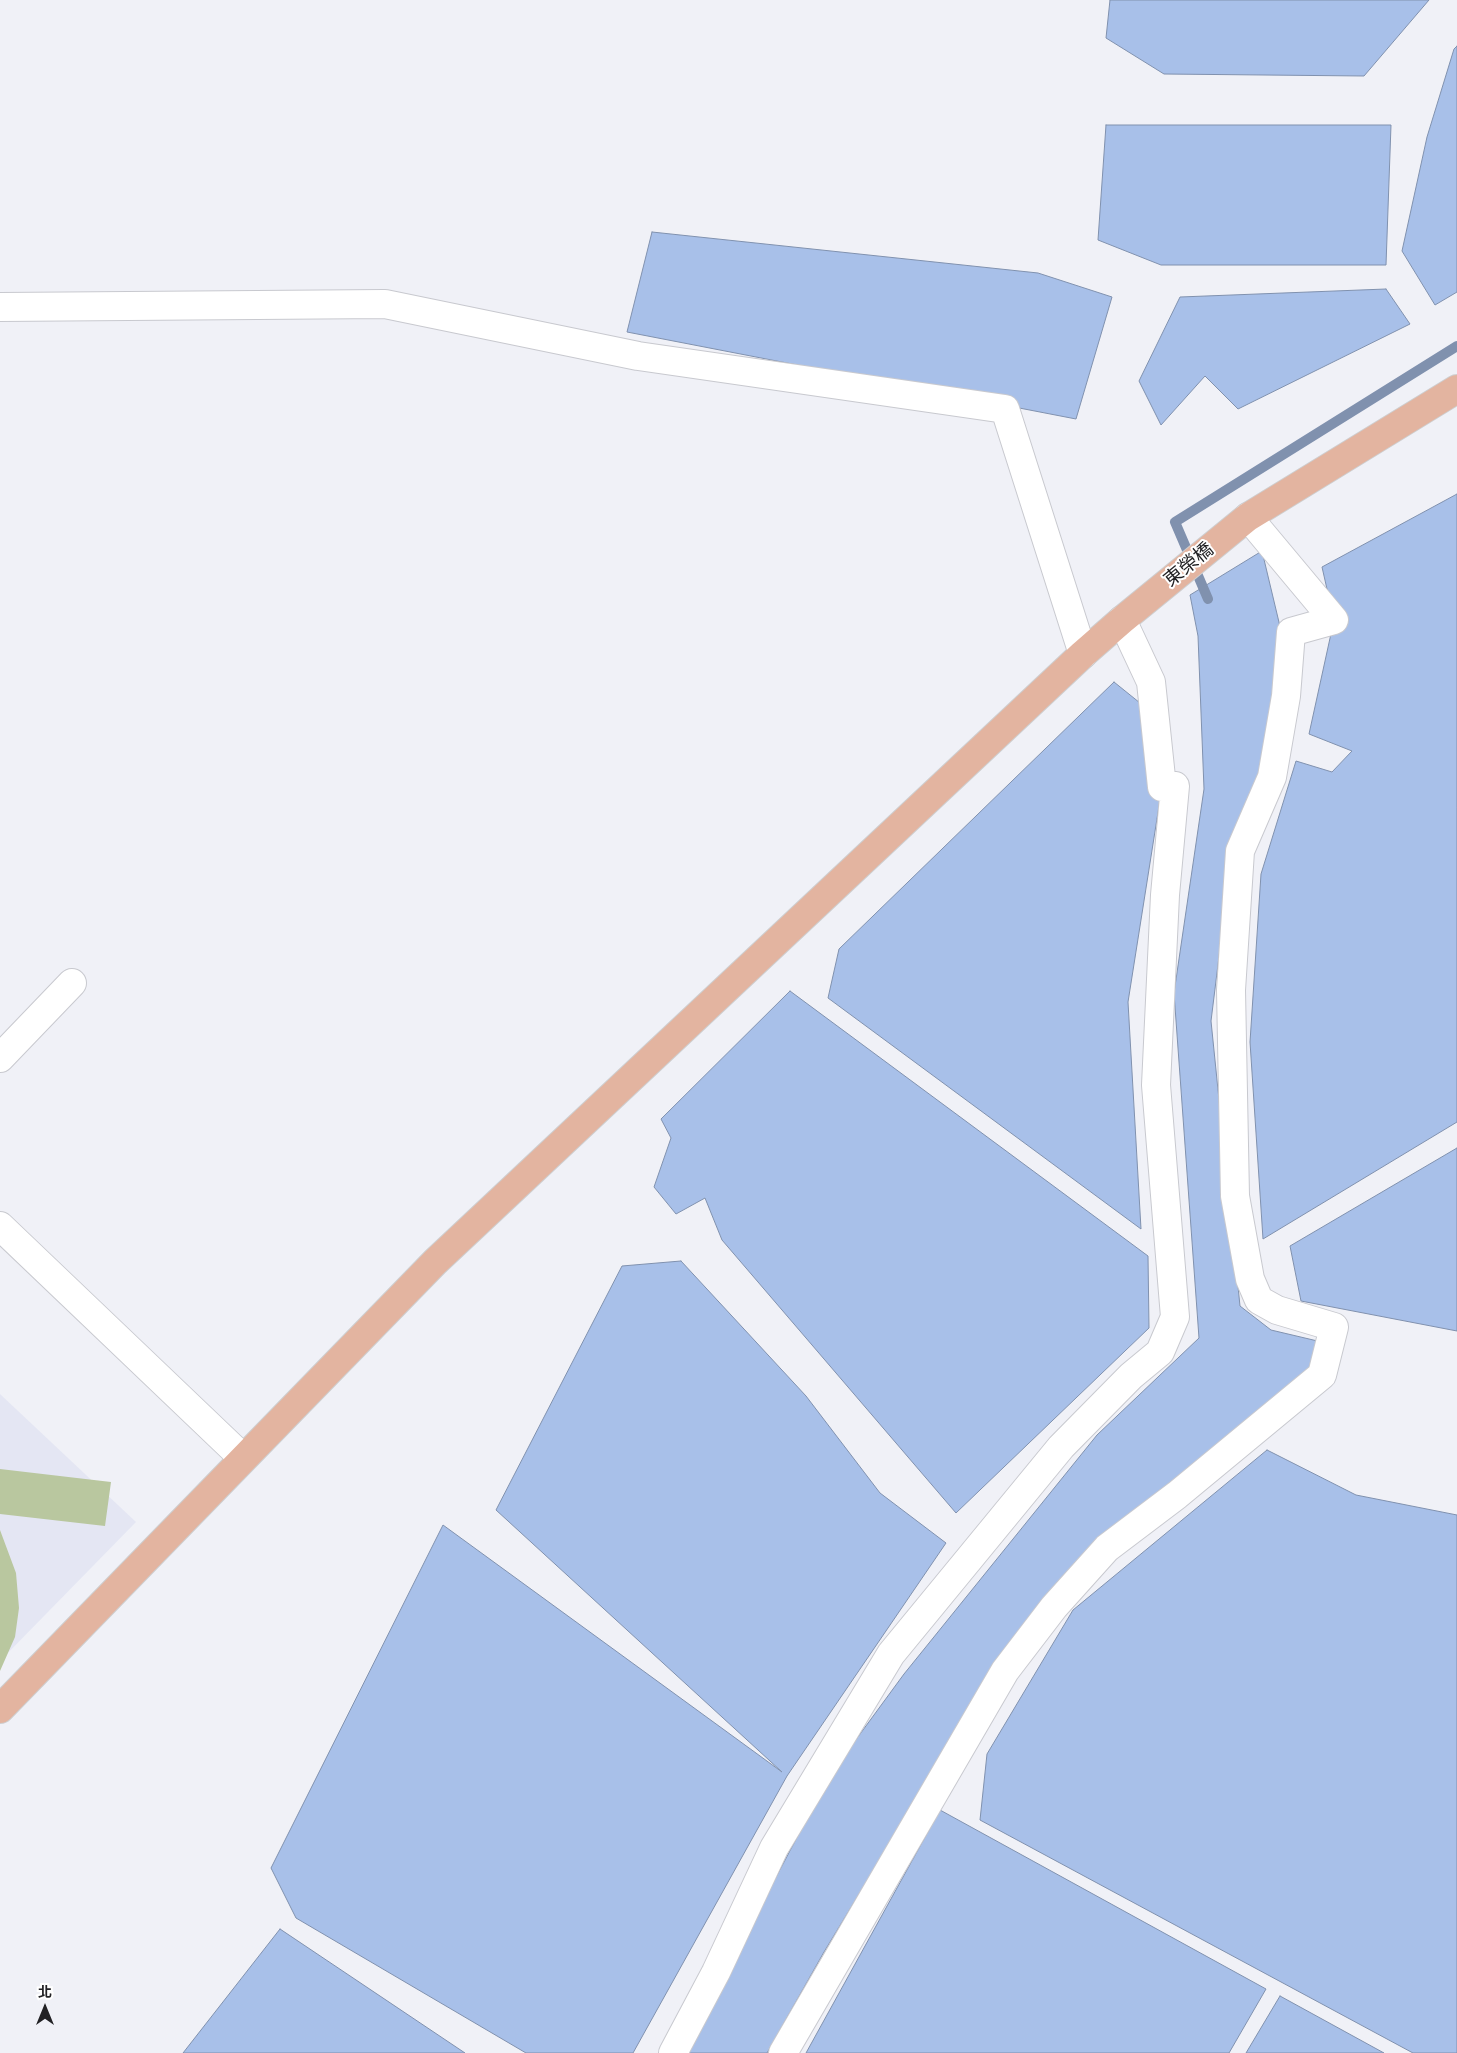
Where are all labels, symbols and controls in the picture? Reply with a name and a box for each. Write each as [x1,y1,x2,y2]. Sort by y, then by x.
street label: 東榮橋 [1160,538,1218,592]
north arrow [20,1983,70,2033]
text: 北 [38,1984,52,2001]

